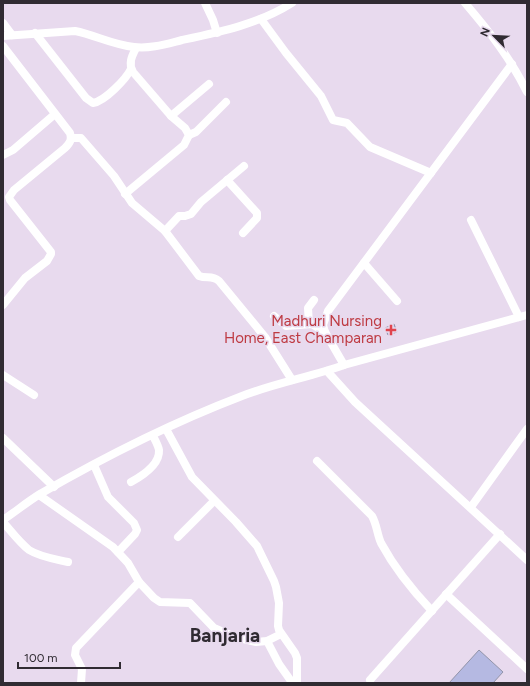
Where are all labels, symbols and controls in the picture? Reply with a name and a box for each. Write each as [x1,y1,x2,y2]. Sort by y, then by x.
north arrow [474,16,514,56]
text: N [478,26,493,39]
place label: Madhuri Nursing Home, East Champaran [224,312,382,347]
marker: Madhuri Nursing Home, East Champaran [385,324,397,336]
district label: Banjaria [190,624,260,647]
scale bar [18,644,120,670]
text: 100 m [24,651,58,665]

